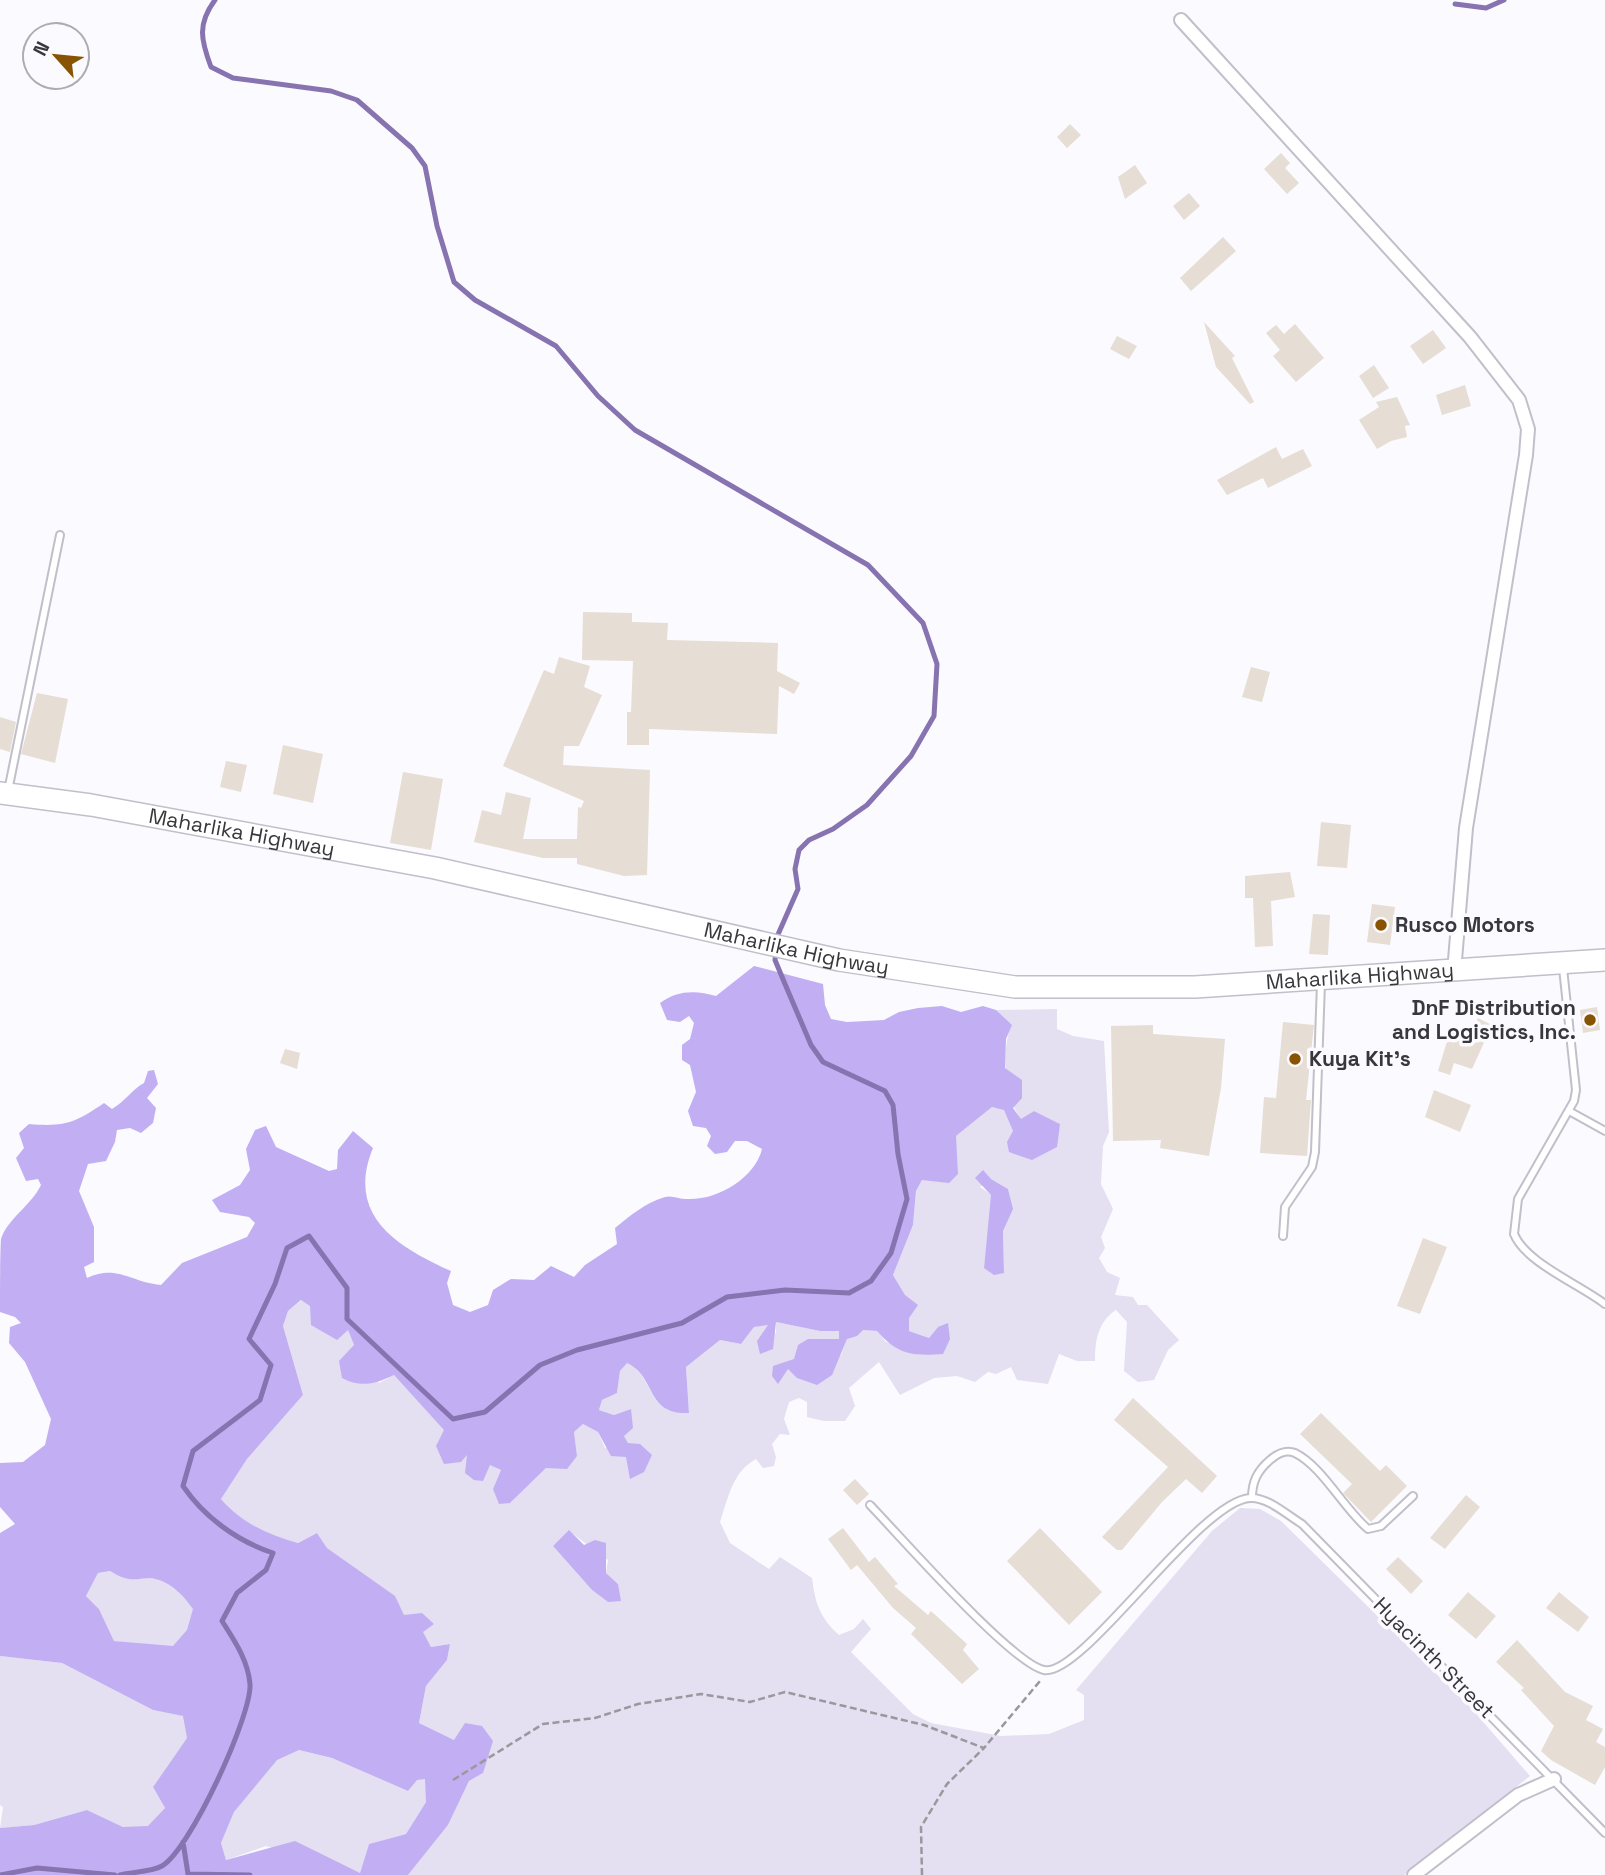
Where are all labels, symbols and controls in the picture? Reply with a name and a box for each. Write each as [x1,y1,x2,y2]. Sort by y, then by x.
north arrow [21,21,91,91]
text: N [27,37,55,60]
street label: Maharlika Highway [147,802,337,862]
place label: Rusco Motors [1395,911,1535,938]
street label: Maharlika Highway [701,916,891,980]
marker: Rusco Motors [1373,917,1389,933]
street label: Maharlika Highway [1265,956,1455,995]
place label: DnF Distribution and Logistics, Inc. [1392,994,1576,1045]
marker: DnF Distribution and Logistics, Inc. [1582,1012,1598,1028]
place label: Kuya Kit's [1309,1045,1411,1072]
marker: Kuya Kit's [1287,1051,1303,1067]
street label: Hyacinth Street [1368,1591,1501,1724]

